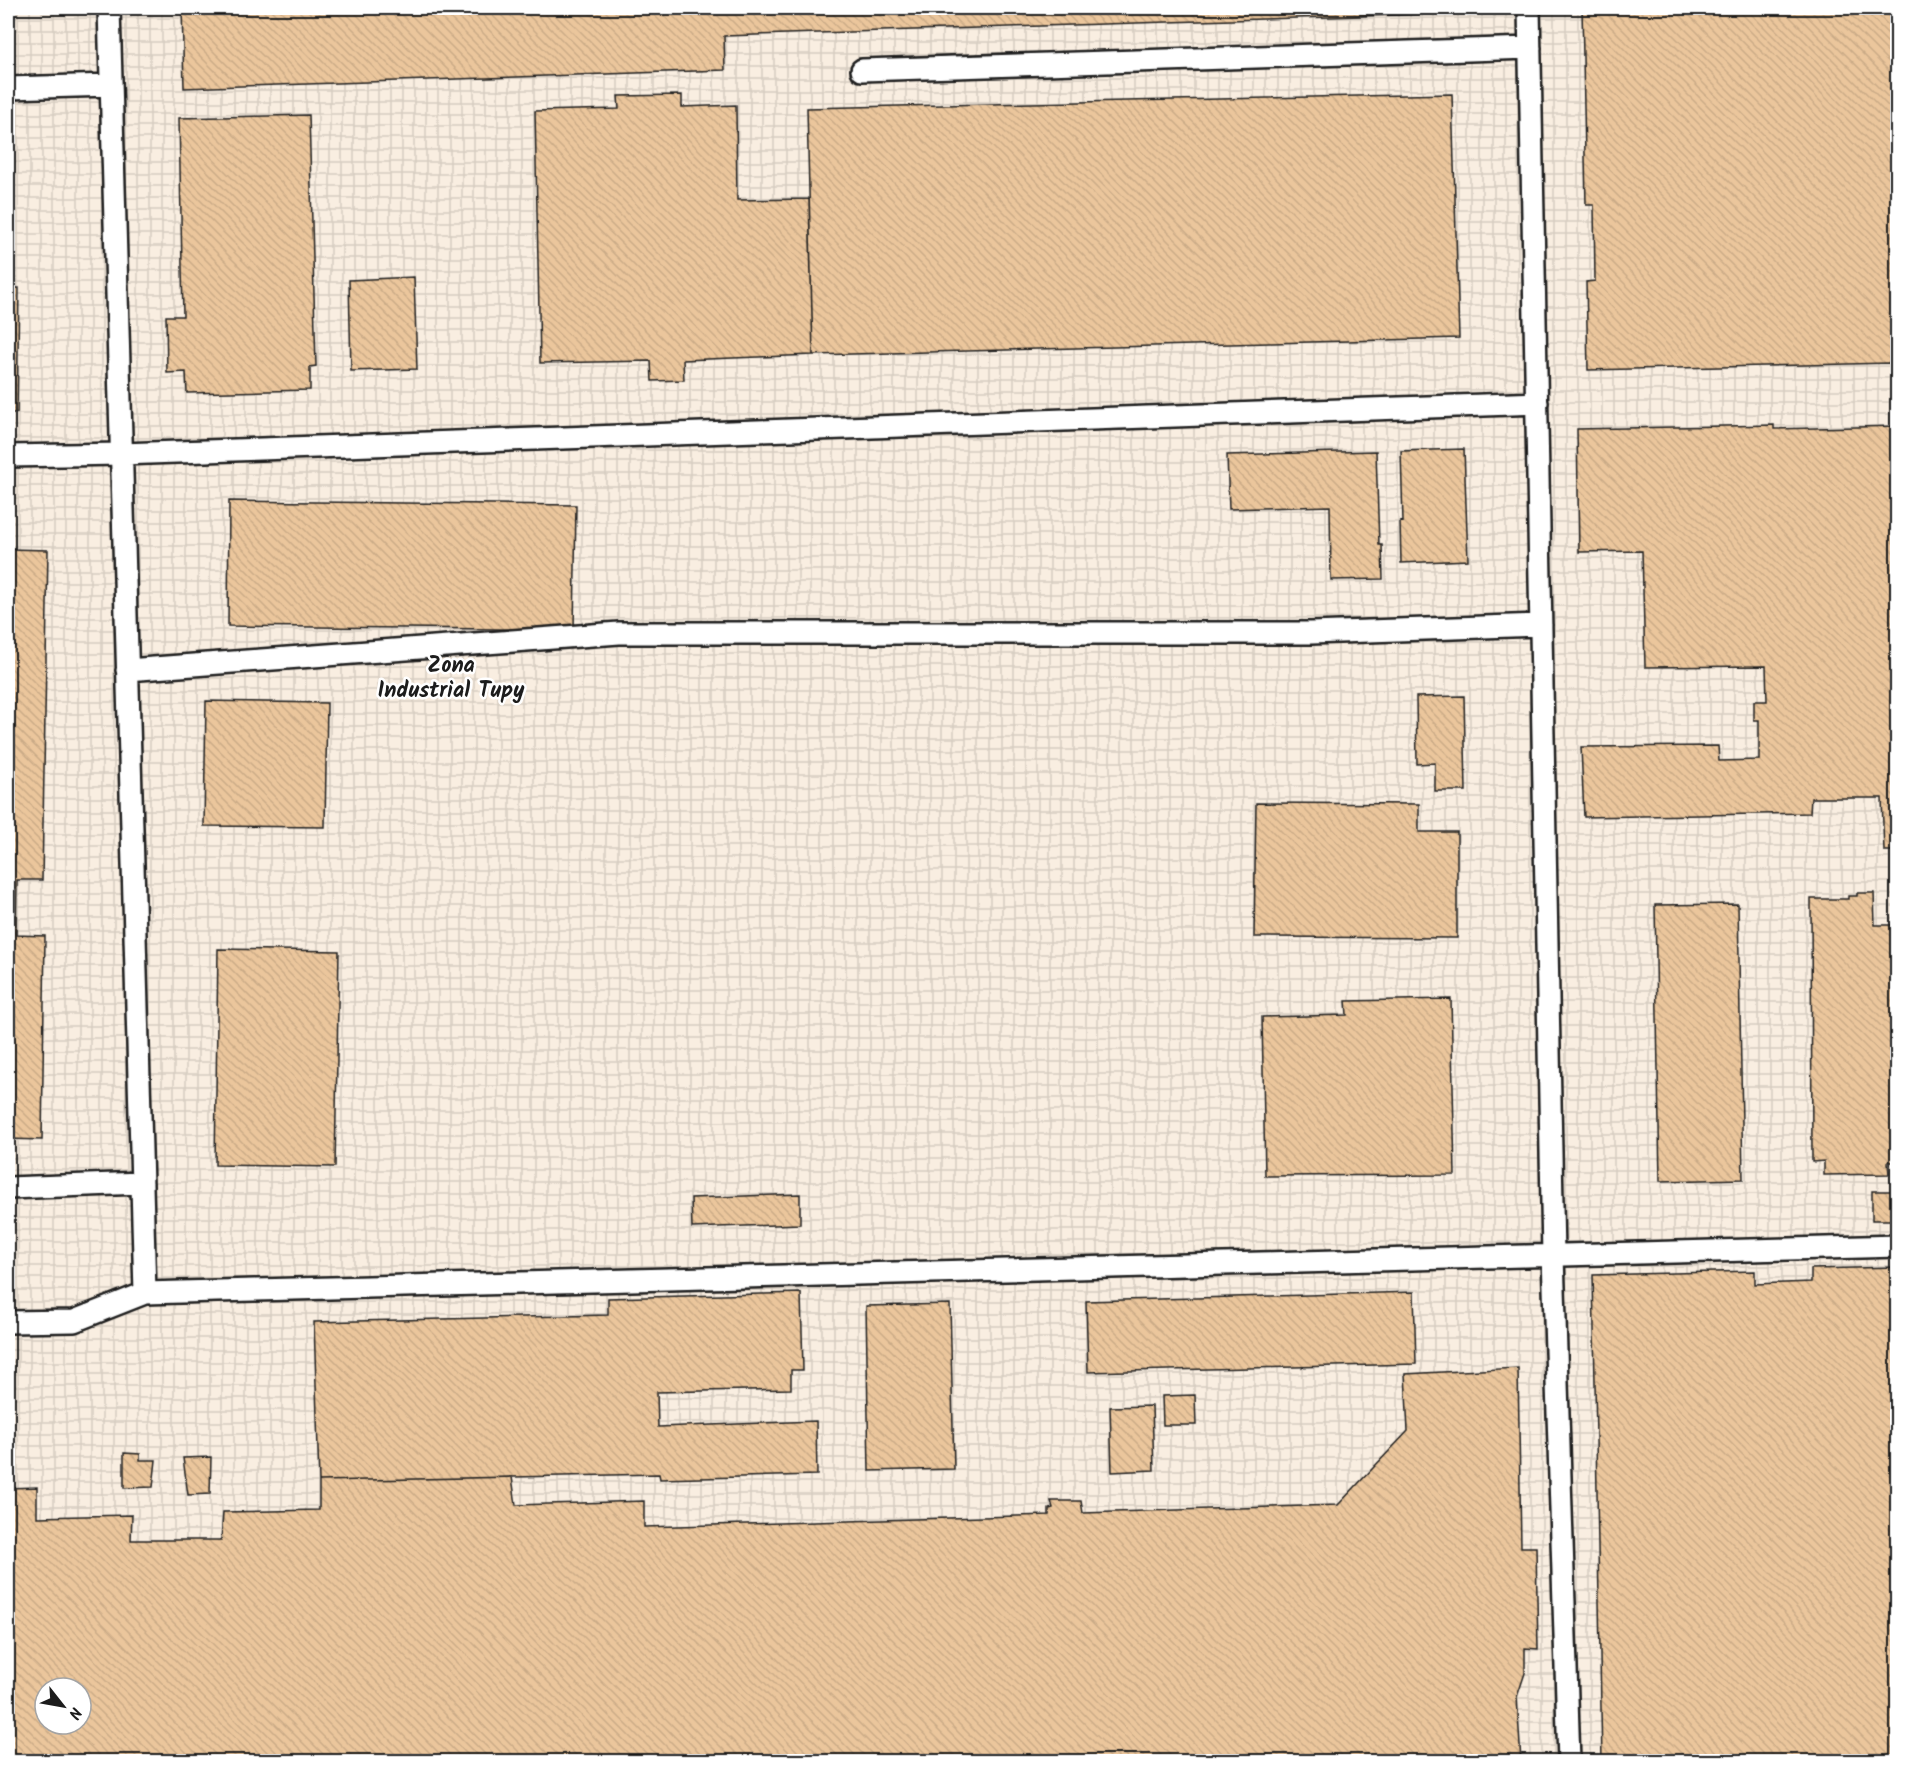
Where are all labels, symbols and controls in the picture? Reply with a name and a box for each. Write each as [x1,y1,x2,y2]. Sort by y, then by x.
district label: Zona Industrial Tupy [378,649,525,709]
north arrow [33,1676,93,1736]
text: N [61,1702,88,1724]

